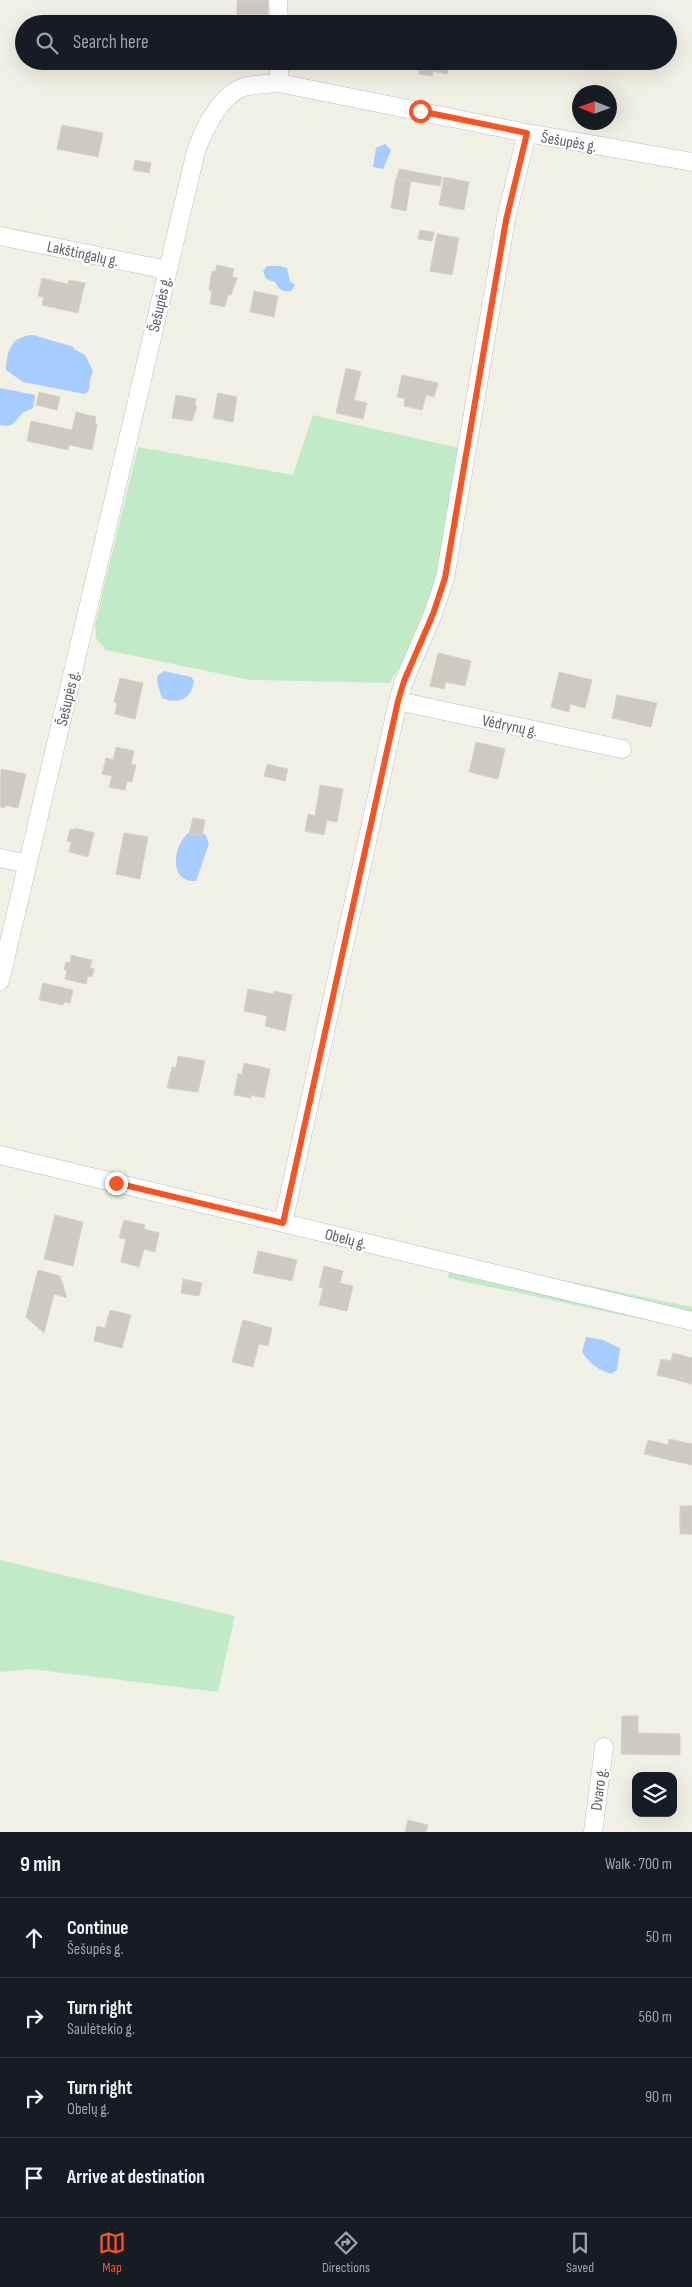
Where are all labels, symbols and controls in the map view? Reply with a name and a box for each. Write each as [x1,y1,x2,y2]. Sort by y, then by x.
search box [15,15,677,70]
icon: search [33,29,61,57]
text: Search here [73,31,149,54]
north arrow [572,85,617,130]
route start [409,100,432,123]
street label: Šešupės g. [539,128,598,157]
street label: Lakštingalų g. [45,238,120,271]
street label: Šešupės g. [145,275,176,334]
street label: Šešupės g. [53,669,84,728]
street label: Vėdrynų g. [480,711,539,742]
route end [105,1172,128,1195]
street label: Obelų g. [323,1225,369,1254]
street label: Dvaro g. [587,1767,612,1812]
map controls [632,1772,677,1817]
button: layers [632,1772,677,1817]
text: 9 min [20,1852,61,1877]
text: Walk · 700 m [605,1855,672,1874]
text: Continue [67,1917,128,1940]
icon: ahead [20,1924,48,1952]
text: 50 m [646,1928,672,1947]
text: Šešupės g. [67,1940,123,1959]
text: Turn right [67,1997,132,2020]
icon: right [20,2004,48,2032]
text: 560 m [639,2008,672,2027]
text: Saulėtekio g. [67,2020,135,2039]
text: Turn right [67,2077,132,2100]
icon: right [20,2084,48,2112]
text: 90 m [645,2088,672,2107]
text: Obelų g. [67,2100,110,2119]
icon: arrive [20,2164,48,2192]
text: Arrive at destination [67,2166,205,2189]
tab: Map [98,2229,126,2276]
tab: Directions [322,2229,370,2276]
tab: Saved [566,2229,594,2276]

